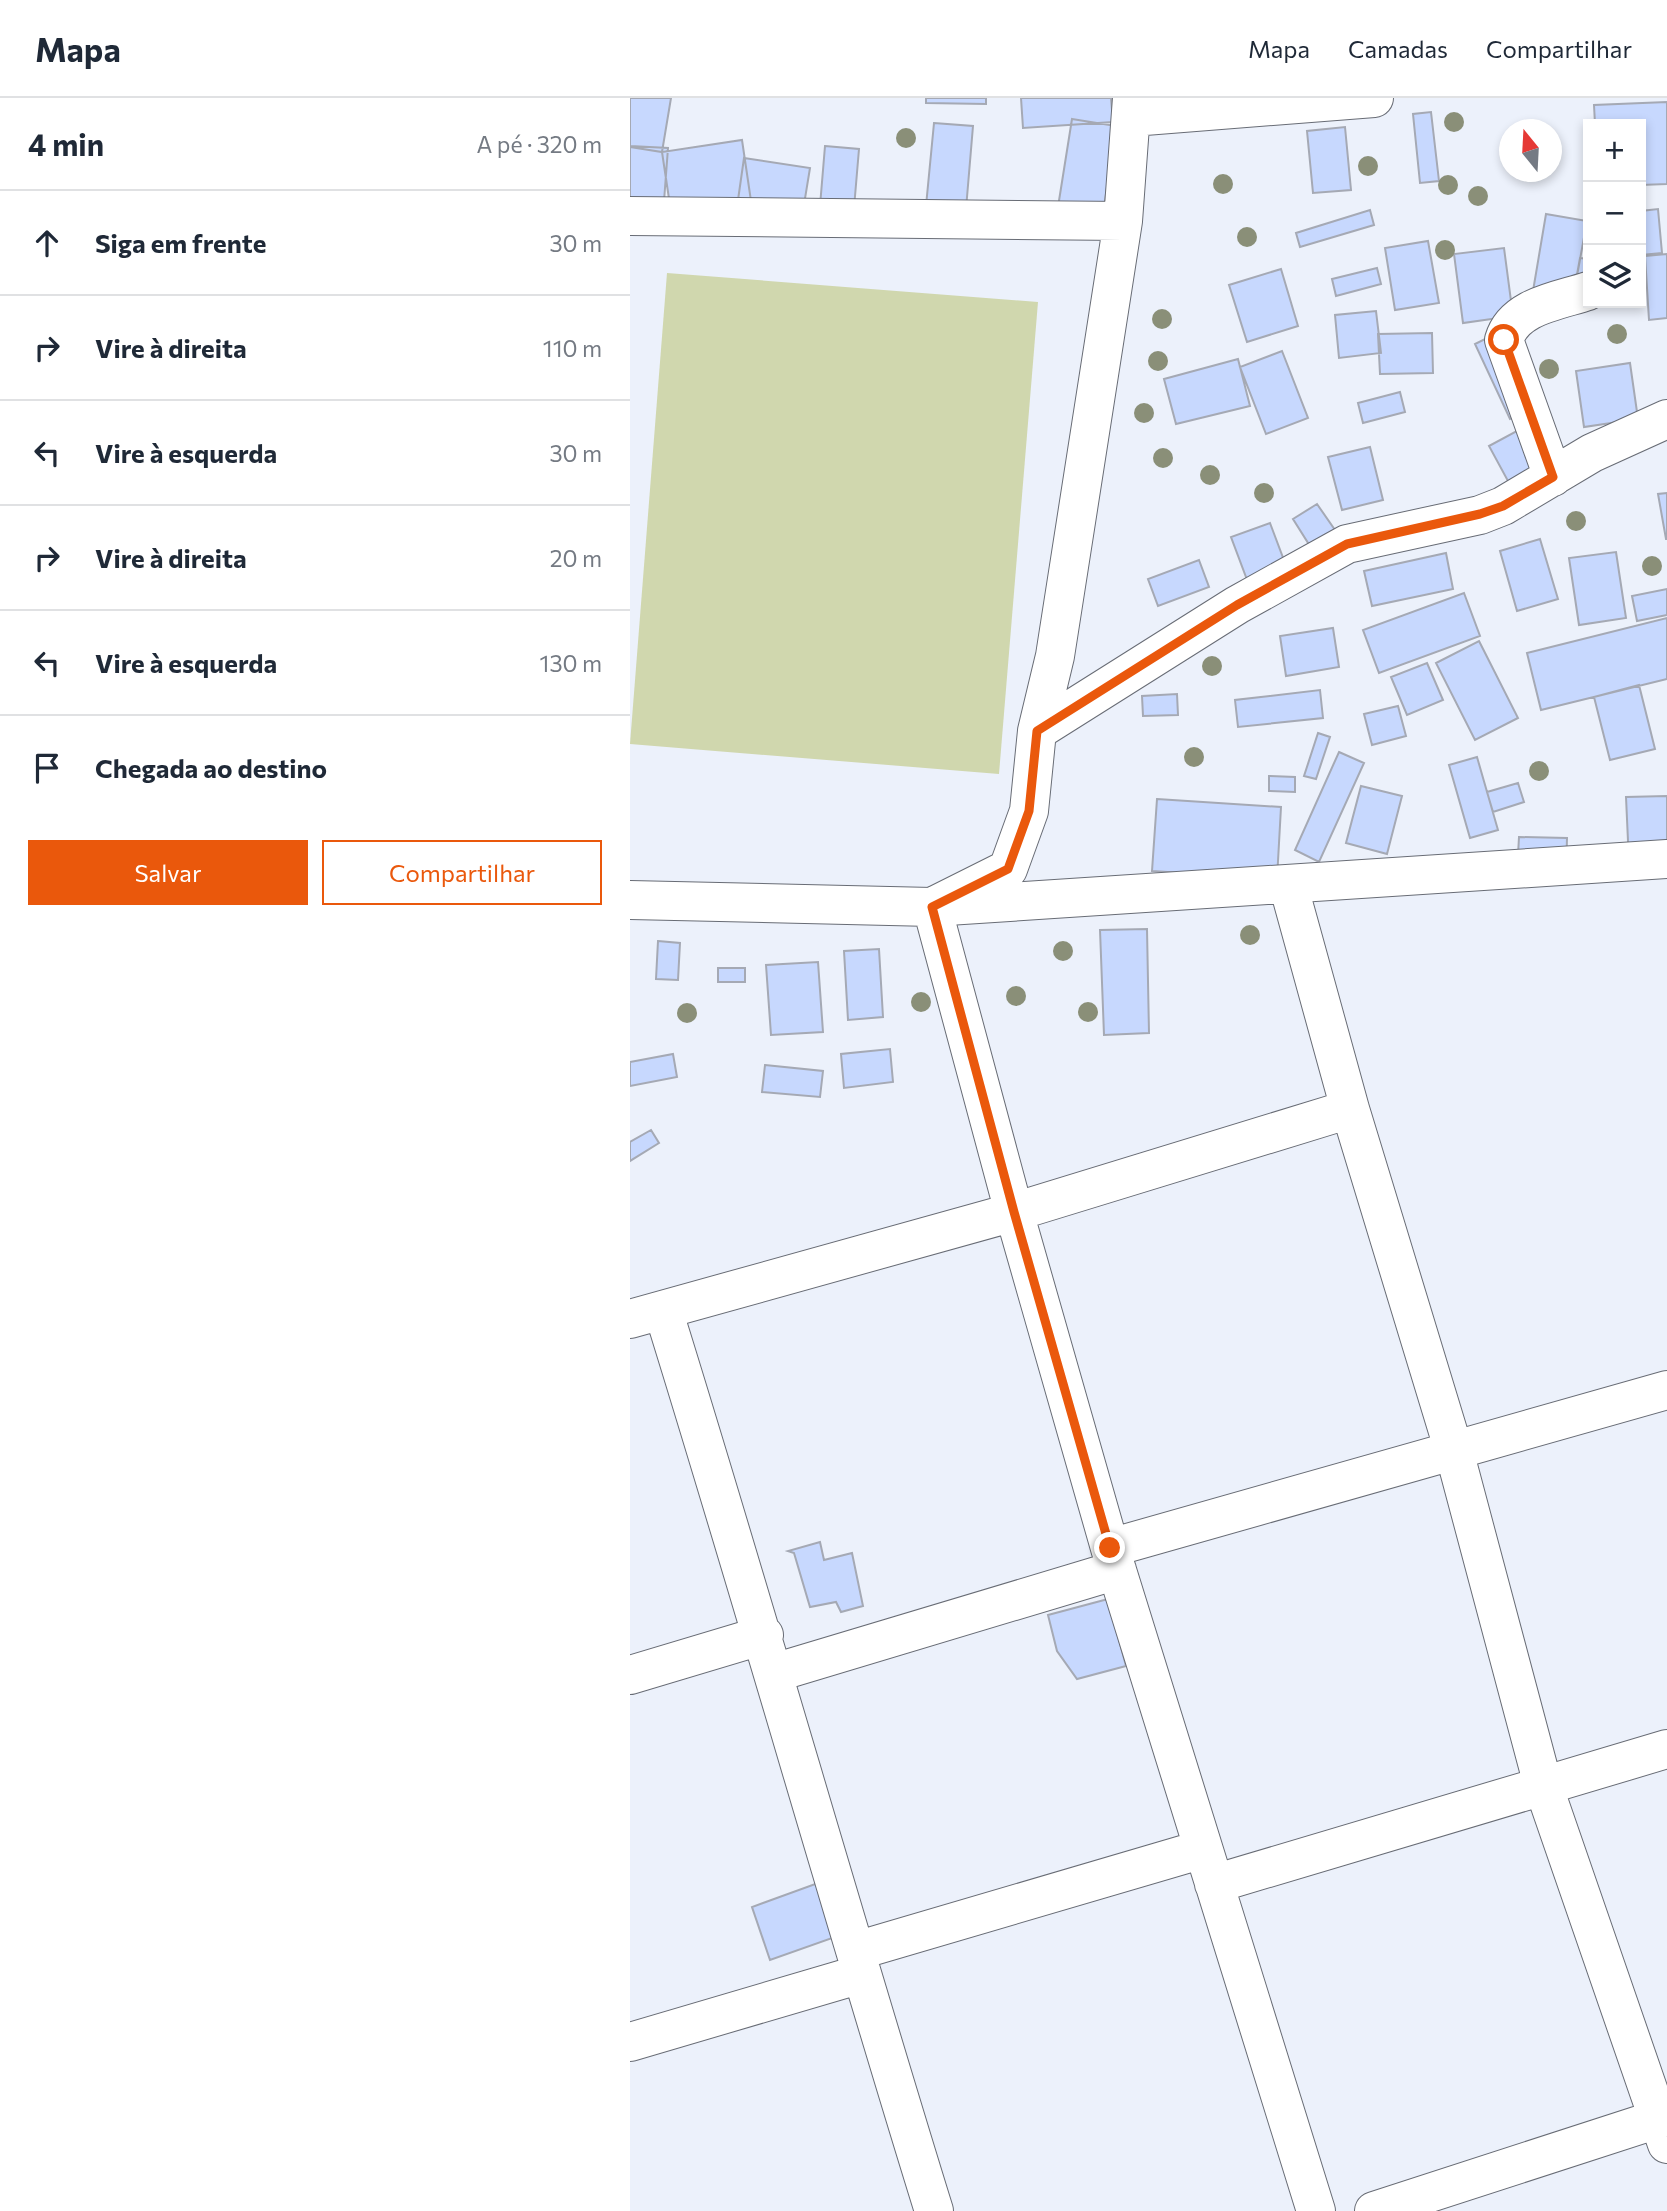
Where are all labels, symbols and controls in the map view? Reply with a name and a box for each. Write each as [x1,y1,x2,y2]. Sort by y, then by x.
text: Mapa [35,28,121,69]
text: Mapa [1248,34,1310,63]
text: Camadas [1348,34,1448,63]
text: Compartilhar [1486,34,1632,63]
north arrow [1499,119,1562,182]
map controls [1583,119,1646,308]
button: + [1583,119,1646,182]
text: 4 min [28,125,104,162]
text: A pé · 320 m [477,130,602,158]
button: − [1583,182,1646,245]
icon: ahead [28,224,66,262]
text: Siga em frente [95,227,266,258]
text: 30 m [549,229,602,257]
button: layers [1583,245,1646,308]
route start [1488,324,1519,355]
icon: right [28,329,66,367]
text: Vire à direita [95,332,247,363]
text: 110 m [543,334,602,362]
icon: left [28,434,66,472]
text: Vire à esquerda [95,437,277,468]
text: 30 m [549,439,602,467]
icon: right [28,539,66,577]
text: Vire à direita [95,542,247,573]
text: 20 m [550,544,602,572]
icon: left [28,644,66,682]
text: Vire à esquerda [95,647,277,678]
text: 130 m [540,649,602,677]
icon: arrive [28,749,66,787]
text: Chegada ao destino [95,752,327,783]
button: Salvar [28,840,308,905]
button: Compartilhar [322,840,602,905]
route end [1094,1532,1125,1563]

